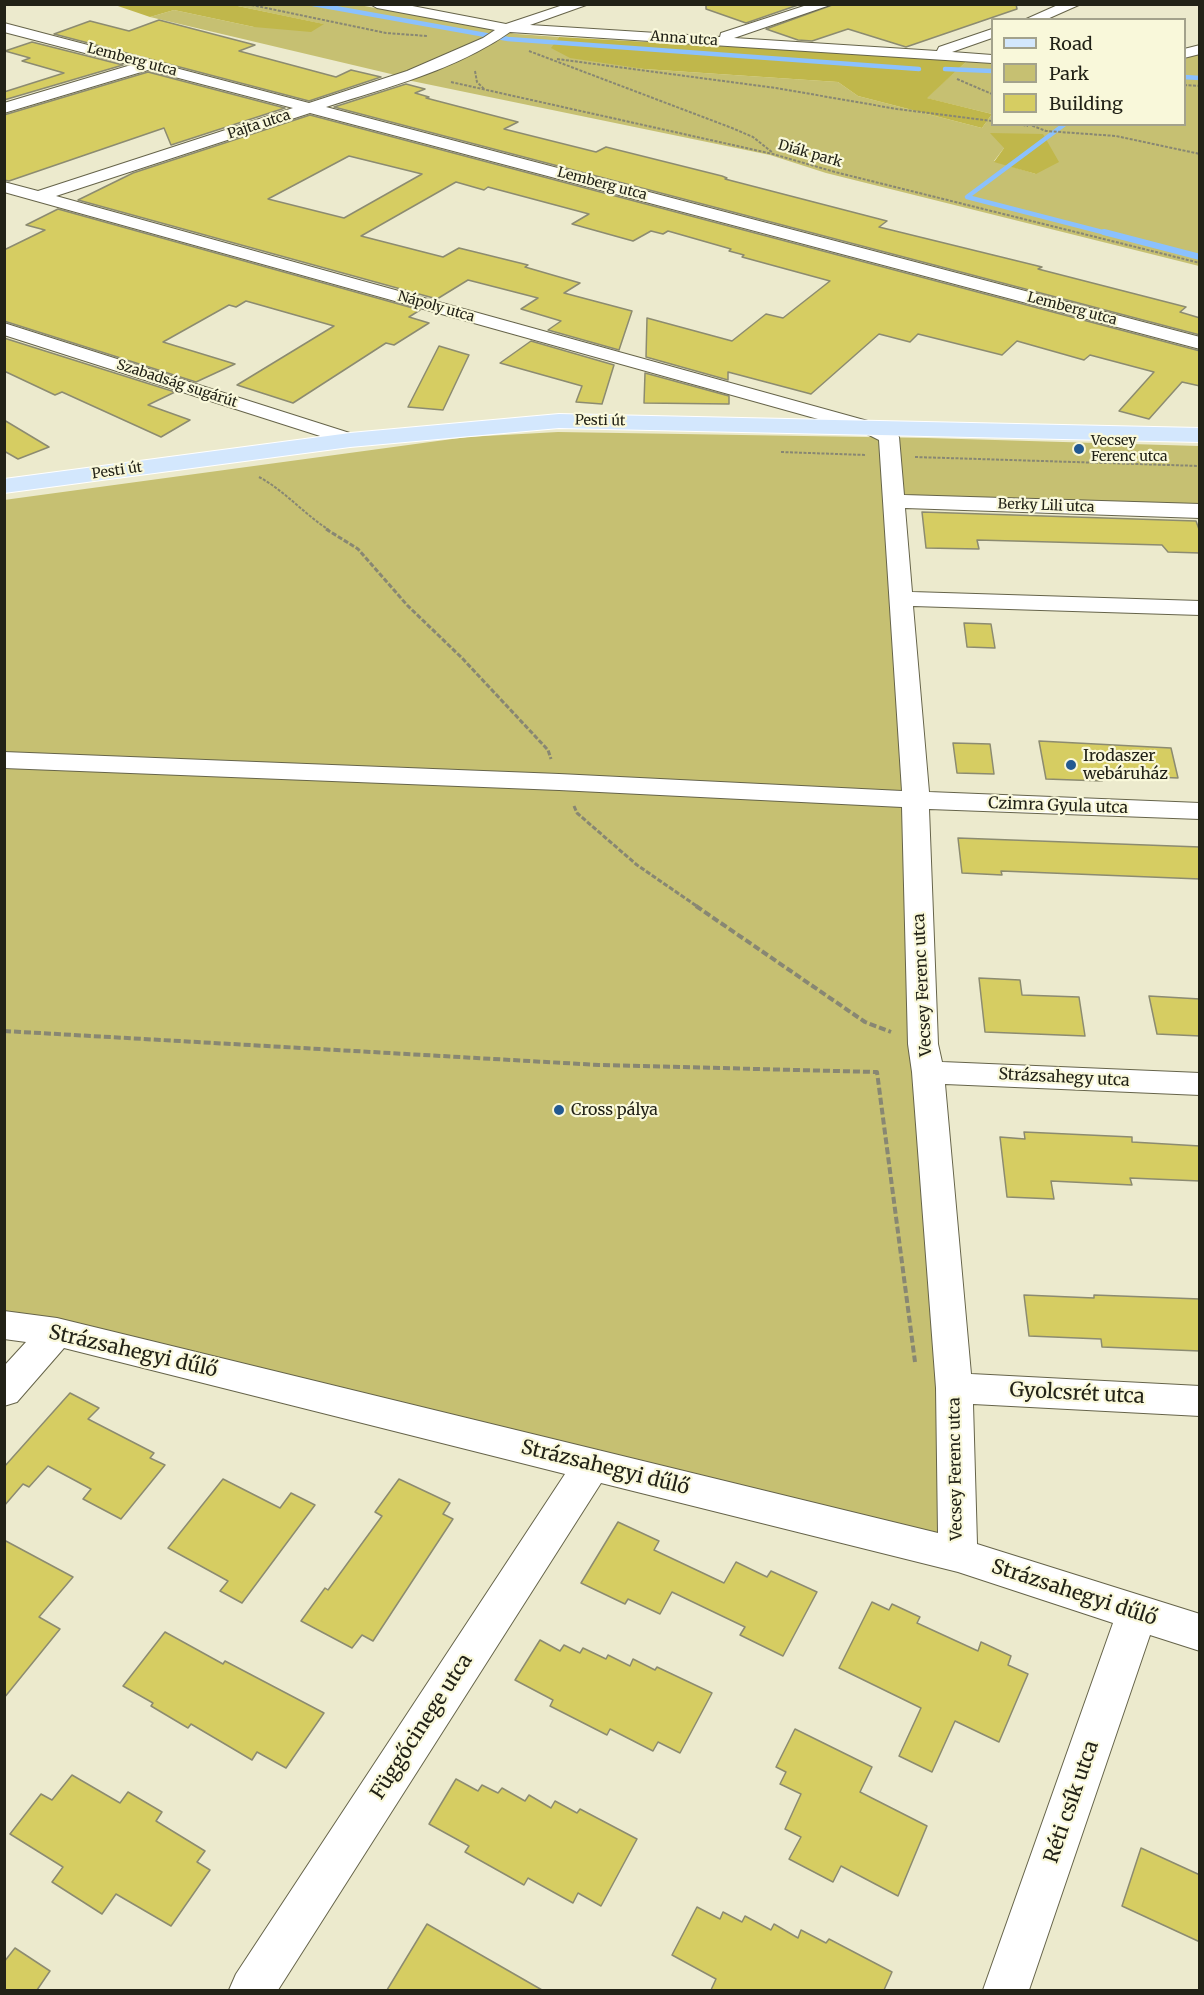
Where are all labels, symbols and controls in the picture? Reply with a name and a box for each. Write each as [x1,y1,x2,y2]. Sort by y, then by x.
legend [991,18,1186,126]
street label: Anna utca [650,28,718,50]
text: Road [1049,32,1093,55]
street label: Lemberg utca [85,40,179,80]
text: Park [1049,62,1089,85]
text: Building [1049,92,1123,115]
street label: Pajta utca [225,107,293,143]
street label: Diák park [776,137,844,171]
street label: Lemberg utca [555,164,649,204]
street label: Nápoly utca [396,288,476,326]
street label: Lemberg utca [1025,289,1119,329]
street label: Szabadság sugárút [114,357,240,411]
street label: Pesti út [575,412,625,430]
place label: Vecsey Ferenc utca [1091,433,1168,466]
marker: Vecsey Ferenc utca [1072,442,1086,456]
street label: Pesti út [91,459,143,483]
street label: Berky Lili utca [997,496,1095,516]
place label: Irodaszer webáruház [1083,746,1168,784]
marker: Irodaszer webáruház [1064,758,1078,772]
street label: Czimra Gyula utca [988,794,1128,818]
street label: Vecsey Ferenc utca [910,913,936,1057]
street label: Strázsahegy utca [998,1065,1130,1091]
place label: Cross pálya [571,1100,658,1120]
marker: Cross pálya [552,1103,566,1117]
street label: Strázsahegyi dűlő [46,1321,220,1383]
street label: Gyolcsrét utca [1009,1378,1145,1410]
street label: Vecsey Ferenc utca [945,1397,967,1541]
street label: Strázsahegyi dűlő [518,1436,692,1500]
street label: Strázsahegyi dűlő [988,1555,1160,1631]
street label: Függőcinege utca [366,1650,478,1804]
street label: Réti csík utca [1040,1738,1104,1866]

